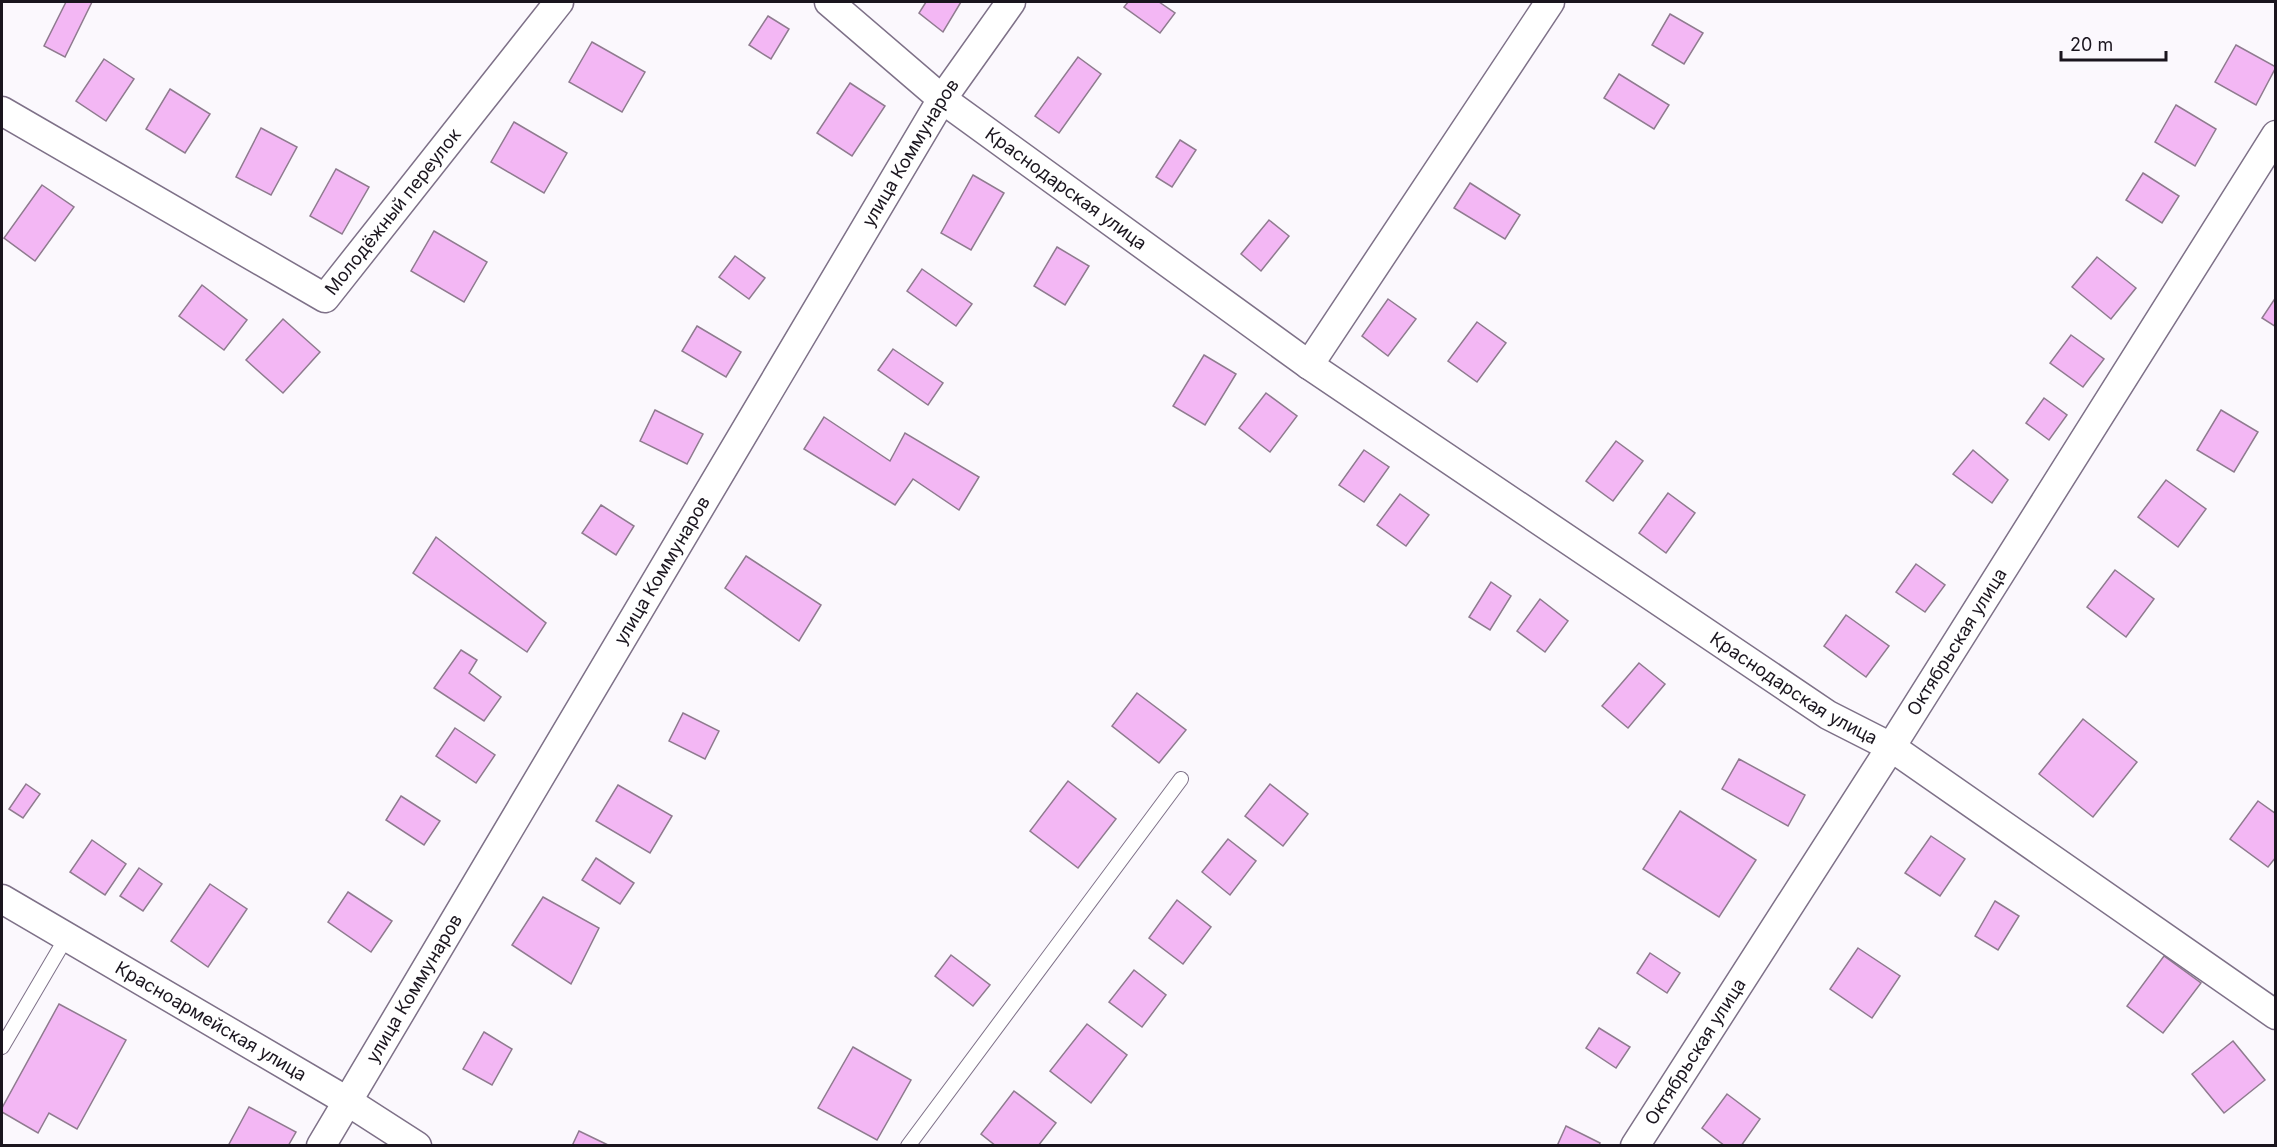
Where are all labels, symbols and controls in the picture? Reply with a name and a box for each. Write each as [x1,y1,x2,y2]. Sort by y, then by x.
scale bar [2061,24,2166,62]
text: 20 m [2070,34,2113,55]
street label: улица Коммунаров [858,75,963,230]
street label: Краснодарская улица [982,123,1151,254]
street label: Молодёжный переулок [320,124,465,299]
street label: улица Коммунаров [610,492,714,648]
street label: Октябрьская улица [1902,564,2011,719]
street label: Краснодарская улица [1706,628,1881,748]
street label: улица Коммунаров [362,910,466,1066]
street label: Красноармейская улица [112,957,310,1085]
street label: Октябрьская улица [1640,974,1750,1129]

